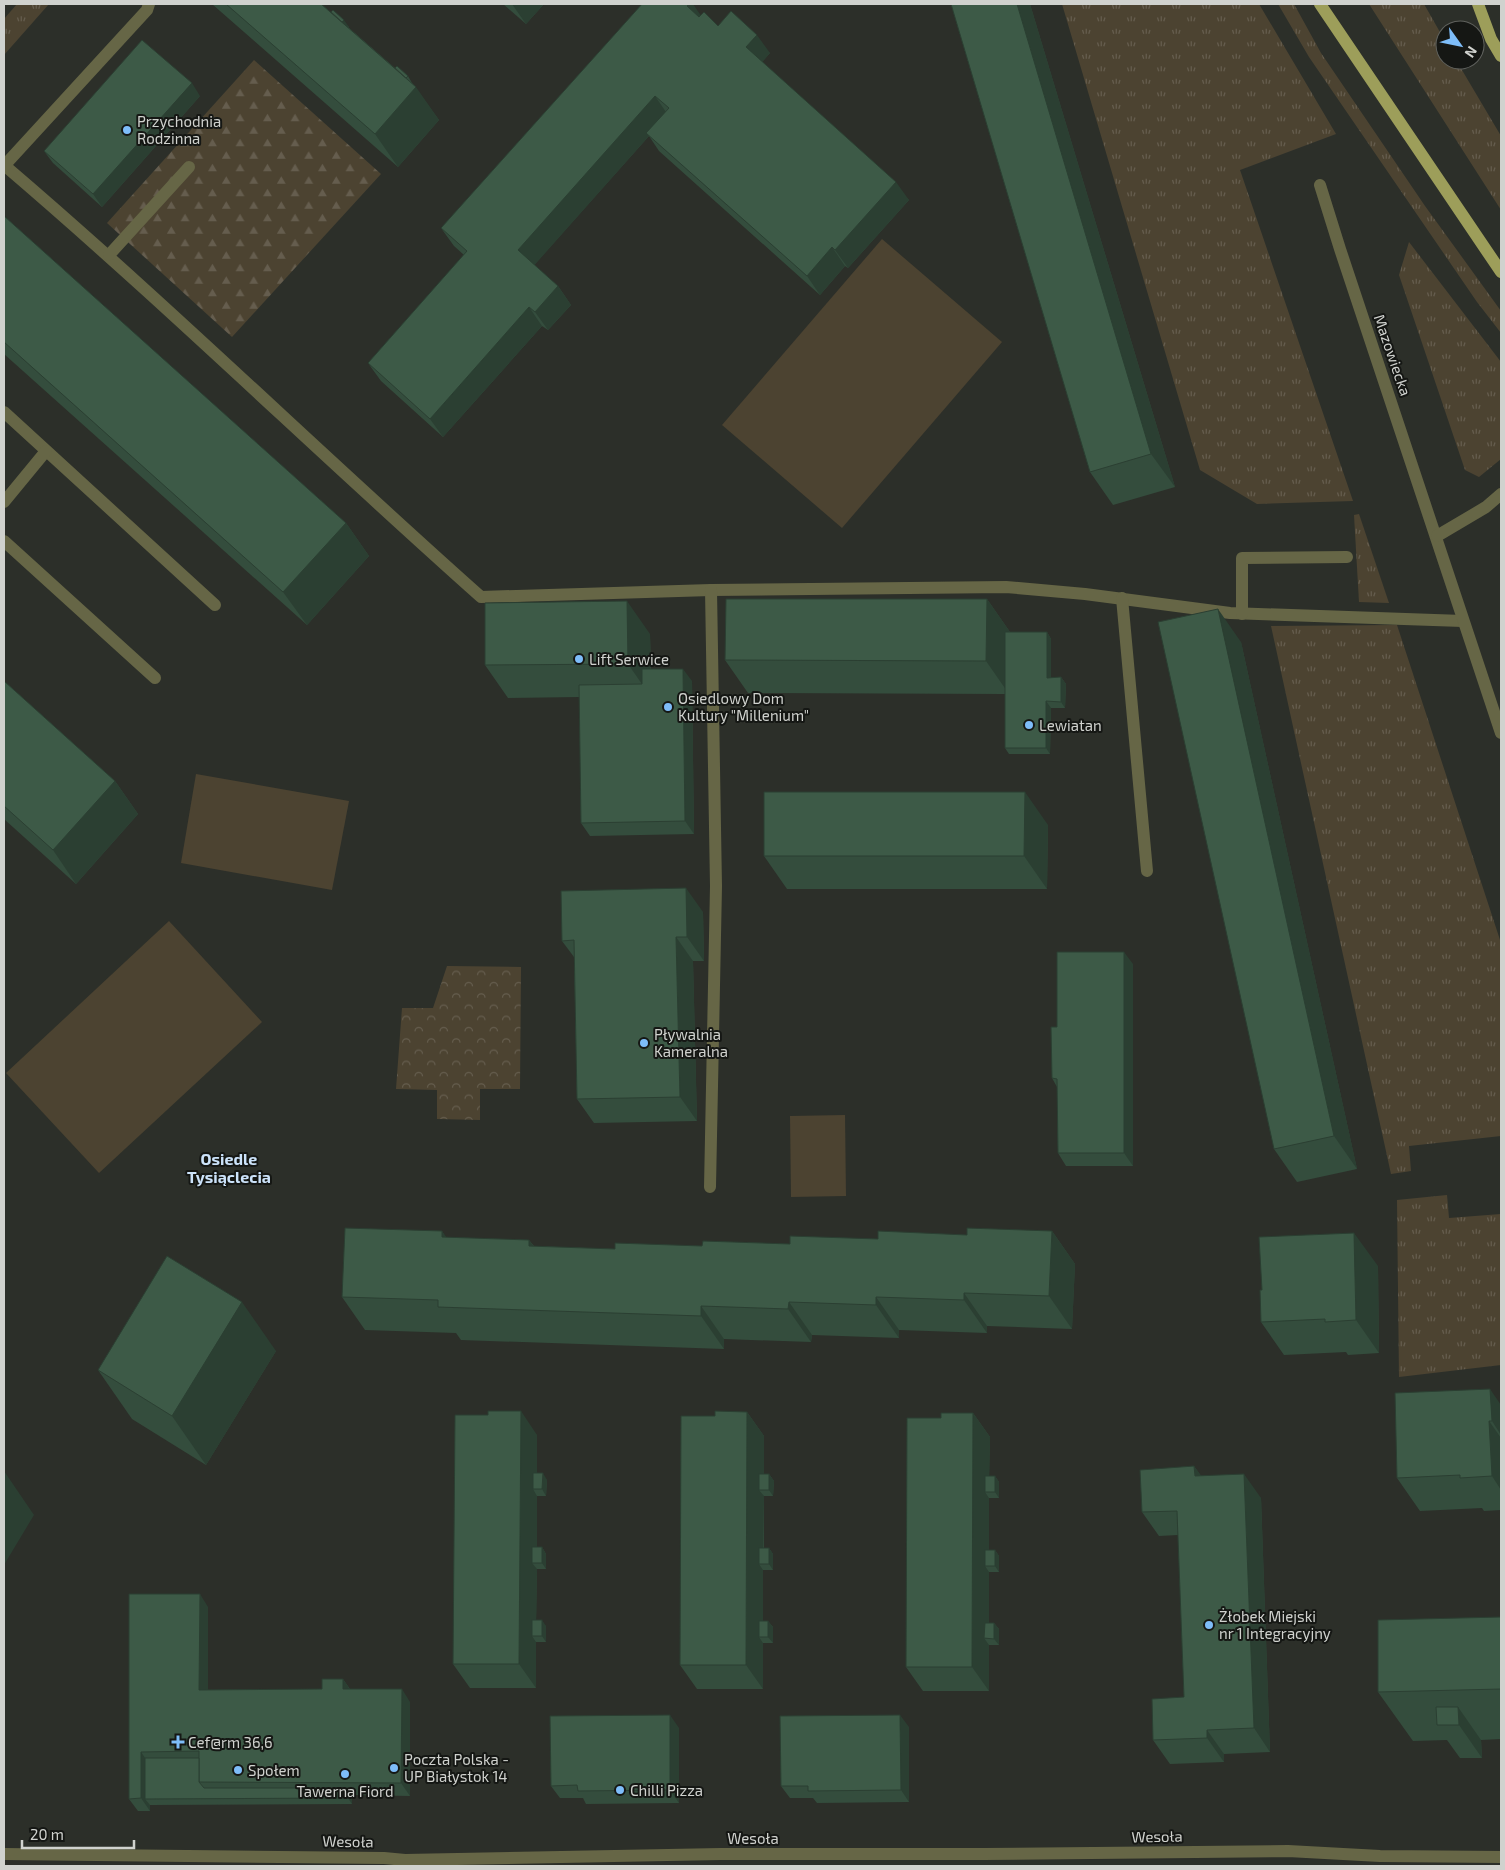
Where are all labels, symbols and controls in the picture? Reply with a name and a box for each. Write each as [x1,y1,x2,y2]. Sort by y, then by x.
north arrow [1435,20,1485,70]
text: N [1461,43,1481,61]
place label: Przychodnia Rodzinna [137,112,221,147]
marker: Przychodnia Rodzinna [121,124,133,136]
street label: Mazowiecka [1371,312,1415,398]
place label: Lift Serwice [589,650,669,668]
marker: Lift Serwice [573,653,585,665]
place label: Osiedlowy Dom Kultury "Millenium" [678,689,809,724]
marker: Osiedlowy Dom Kultury "Millenium" [662,701,674,713]
place label: Lewiatan [1039,716,1102,734]
marker: Lewiatan [1023,719,1035,731]
place label: Pływalnia Kameralna [654,1025,728,1060]
marker: Pływalnia Kameralna [638,1037,650,1049]
district label: Osiedle Tysiąclecia [187,1149,271,1187]
place label: Żłobek Miejski nr 1 Integracyjny [1219,1607,1331,1643]
marker: Żłobek Miejski nr 1 Integracyjny [1203,1619,1215,1631]
place label: Cef@rm 36,6 [188,1733,273,1751]
marker: Cef@rm 36,6 [172,1736,184,1748]
place label: Poczta Polska - UP Białystok 14 [404,1750,509,1785]
place label: Społem [248,1761,300,1779]
marker: Poczta Polska - UP Białystok 14 [388,1762,400,1774]
marker: Społem [232,1764,244,1776]
marker: Tawerna Fiord [339,1768,351,1780]
place label: Chilli Pizza [630,1781,703,1799]
place label: Tawerna Fiord [296,1782,394,1800]
marker: Chilli Pizza [614,1784,626,1796]
scale bar [22,1818,135,1850]
text: 20 m [30,1825,64,1843]
street label: Wesoła [1131,1827,1183,1845]
street label: Wesoła [727,1829,779,1847]
street label: Wesoła [322,1832,374,1850]

